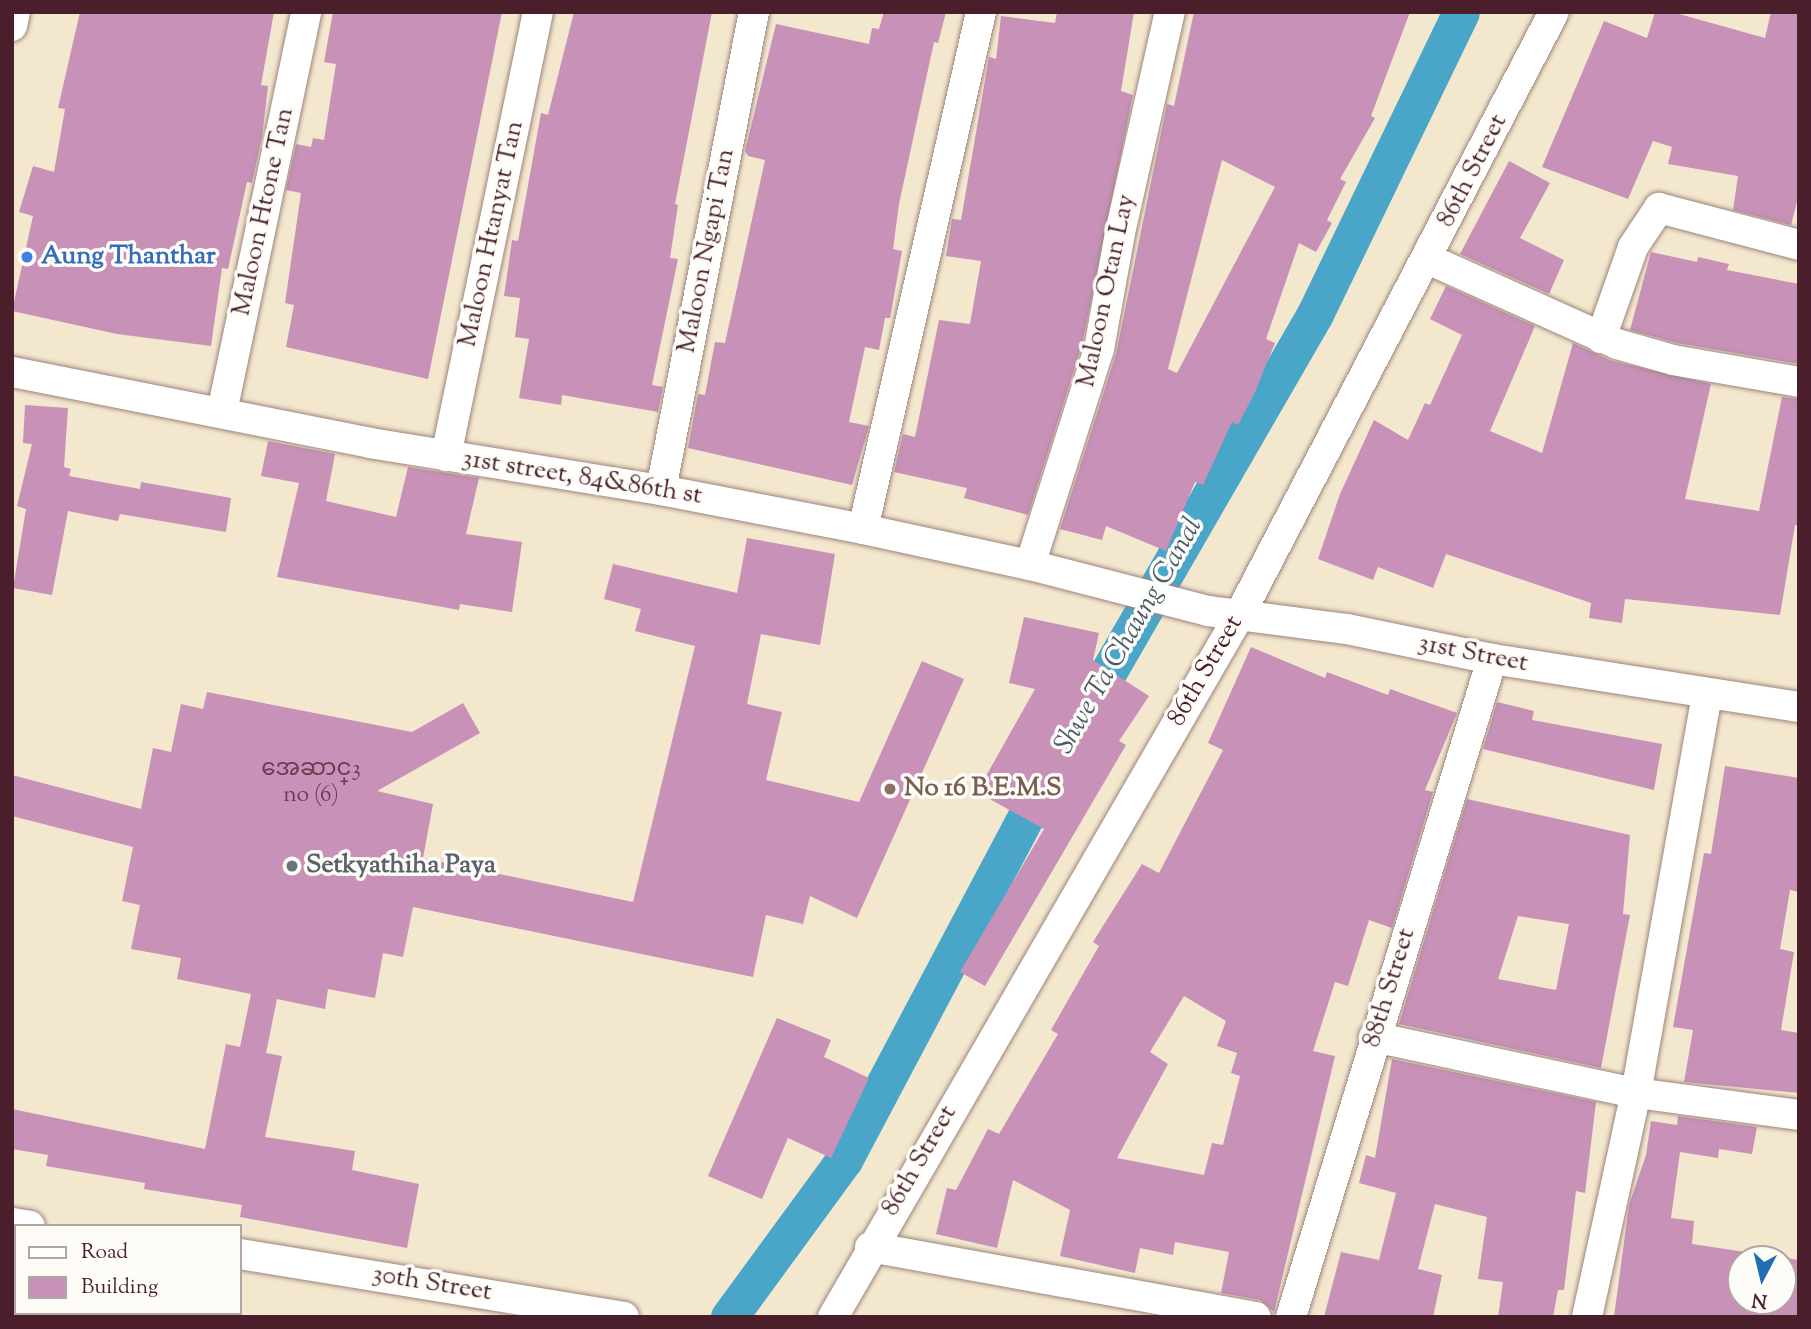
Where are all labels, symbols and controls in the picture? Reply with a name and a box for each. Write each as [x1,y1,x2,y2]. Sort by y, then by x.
street label: Maloon Htone Tan [227,105,301,319]
street label: 86th Street [1431,109,1515,233]
street label: Maloon Htanyat Tan [453,118,531,350]
street label: Maloon Ngapi Tan [672,146,742,356]
street label: Maloon Otan Lay [1071,192,1143,390]
place label: Aung Thanthar [41,241,216,273]
marker: Aung Thanthar [19,249,35,265]
street label: 31st street, 84&86th st [460,444,704,512]
water label: Shwe Ta Chaung Canal [1048,512,1210,760]
street label: 86th Street [1162,610,1250,732]
street label: 31st Street [1415,628,1531,680]
house number: အေဆာင္3 no (6) [261,756,361,810]
place label: No 16 B.E.M.S [904,773,1061,805]
marker: No 16 B.E.M.S [882,781,898,797]
place label: Setkyathiha Paya [306,850,496,882]
marker: Setkyathiha Paya [284,858,300,874]
street label: 88th Street [1357,925,1423,1051]
street label: 86th Street [876,1100,964,1222]
legend [14,1224,242,1315]
text: Road [81,1238,128,1268]
north arrow [1727,1245,1797,1315]
street label: 30th Street [370,1259,494,1309]
text: Building [81,1273,158,1303]
text: N [1750,1285,1769,1314]

